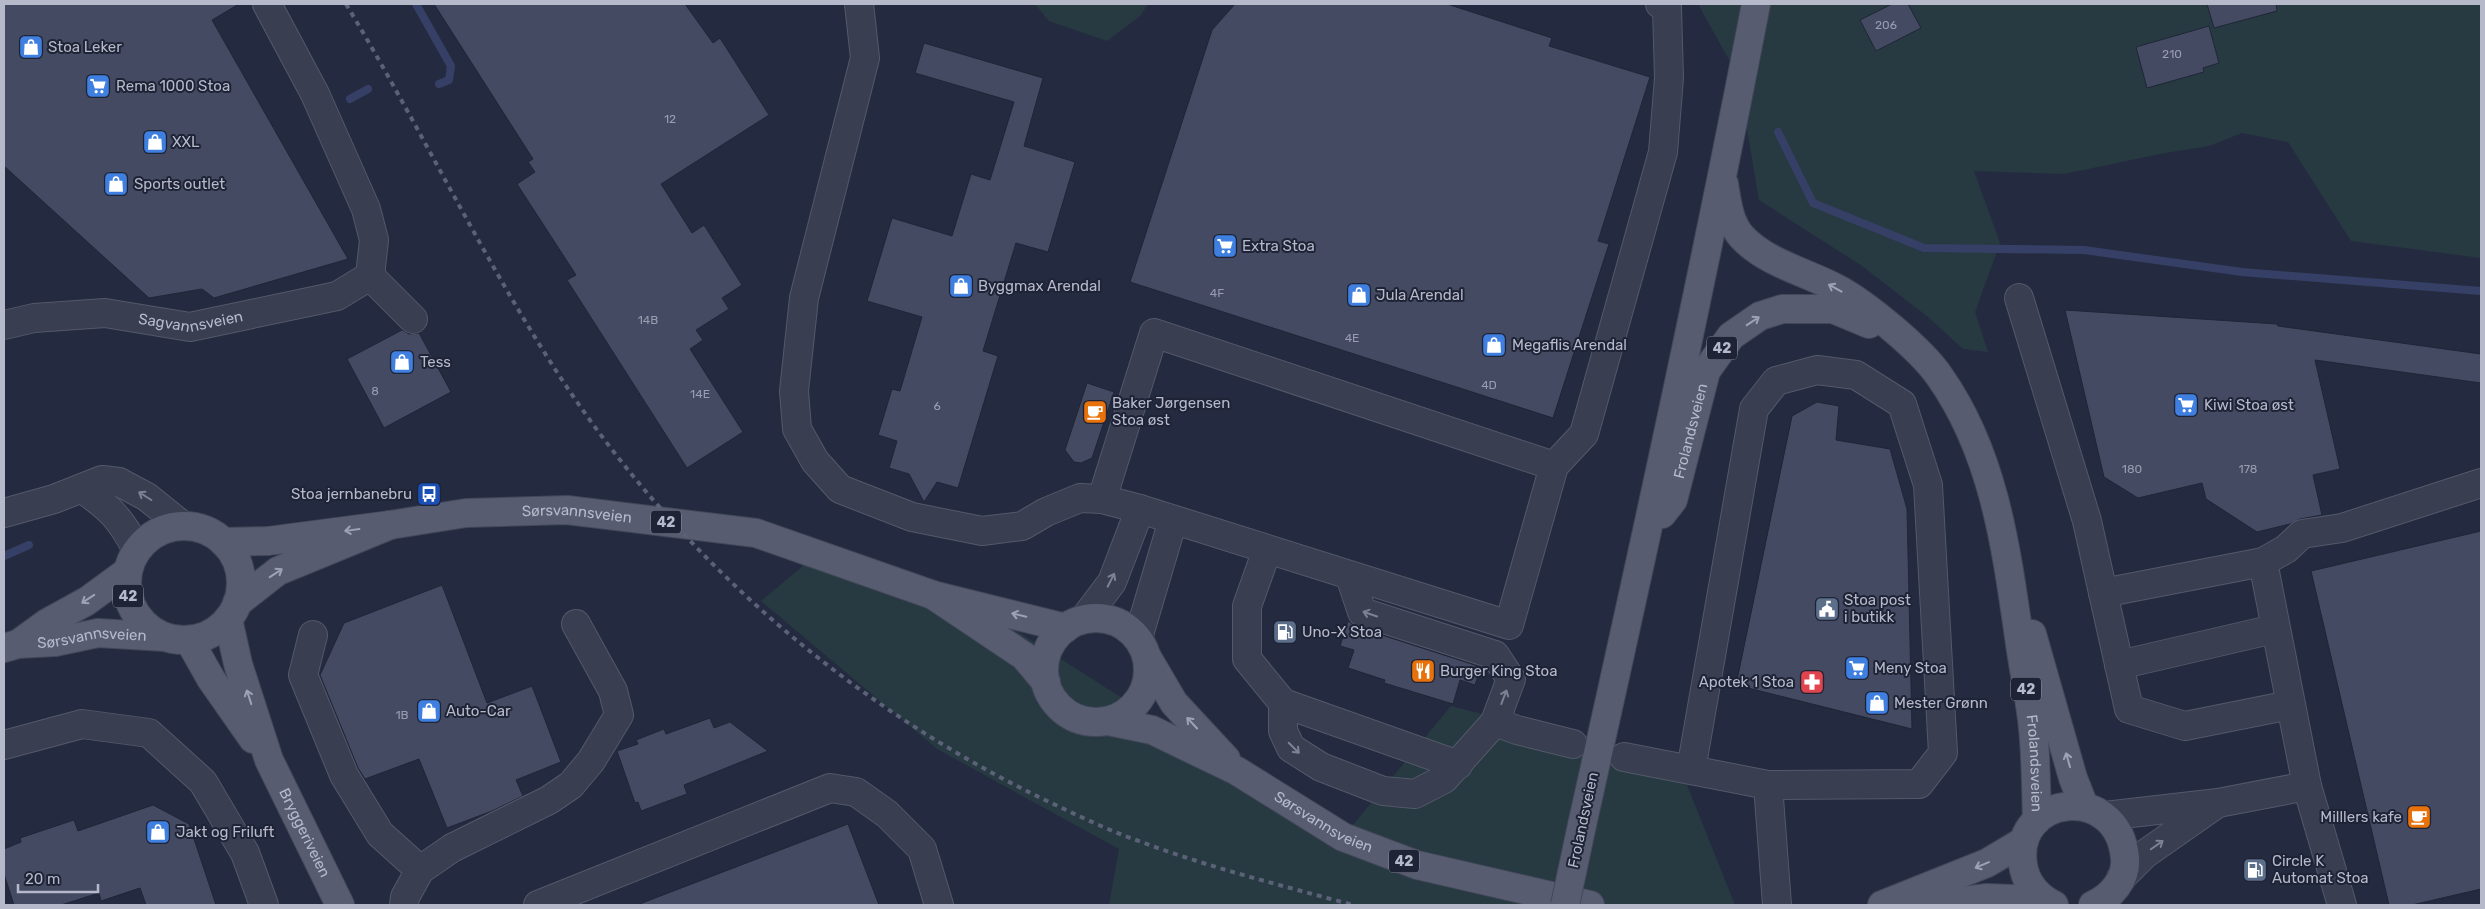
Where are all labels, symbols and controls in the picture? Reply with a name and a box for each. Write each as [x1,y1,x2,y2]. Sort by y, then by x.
house number: 206 [1875,18,1897,32]
shop icon: Stoa Leker [18,34,44,60]
place label: Stoa Leker [48,38,122,56]
house number: 210 [2162,47,2182,61]
supermarket icon: Rema 1000 Stoa [85,73,111,99]
place label: Rema 1000 Stoa [116,77,230,95]
house number: 12 [664,112,676,126]
shop icon: XXL [142,129,168,155]
place label: XXL [172,133,200,151]
shop icon: Sports outlet [103,171,129,197]
place label: Sports outlet [134,175,225,193]
supermarket icon: Extra Stoa [1212,233,1238,259]
place label: Extra Stoa [1242,237,1315,255]
shop icon: Byggmax Arendal [948,273,974,299]
place label: Byggmax Arendal [978,277,1101,295]
shop icon: Jula Arendal [1346,282,1372,308]
one-way arrow [1828,283,1843,293]
house number: 4F [1210,286,1224,300]
place label: Jula Arendal [1376,286,1464,304]
street label: Sagvannsveien [137,307,245,336]
house number: 14B [638,313,658,327]
one-way arrow [1746,316,1760,326]
house number: 4E [1345,331,1359,345]
shop icon: Megaflis Arendal [1481,332,1507,358]
place label: Megaflis Arendal [1512,336,1627,354]
road number: 42 [1707,336,1737,359]
shop icon: Tess [389,349,415,375]
place label: Tess [420,353,451,371]
house number: 4D [1481,378,1497,392]
street label: Frolandsveien [1670,381,1711,481]
house number: 8 [371,384,379,398]
house number: 14E [690,387,710,401]
supermarket icon: Kiwi Stoa øst [2173,392,2199,418]
place label: Baker Jørgensen Stoa øst [1112,394,1230,429]
place label: Kiwi Stoa øst [2204,396,2294,414]
house number: 6 [933,399,941,413]
cafe icon: Baker Jørgensen Stoa øst [1082,399,1108,425]
house number: 180 [2122,462,2142,476]
house number: 178 [2239,462,2257,476]
bus stop icon: Stoa jernbanebru [416,481,442,507]
place label: Stoa jernbanebru [291,485,412,503]
one-way arrow [138,491,152,501]
street label: Sørsvannsveien [522,501,633,527]
road number: 42 [651,511,681,534]
one-way arrow [344,525,360,535]
one-way arrow [269,568,283,579]
one-way arrow [1107,572,1117,587]
road number: 42 [113,584,143,608]
place label: Stoa post i butikk [1844,591,1911,626]
one-way arrow [81,594,95,605]
public building icon: Stoa post i butikk [1814,596,1840,622]
one-way arrow [1363,609,1378,618]
one-way arrow [1011,610,1027,619]
fuel station icon: Uno-X Stoa [1272,619,1298,645]
street label: Sørsvannsveien [37,623,147,652]
place label: Uno-X Stoa [1302,623,1382,641]
supermarket icon: Meny Stoa [1844,655,1870,681]
restaurant icon: Burger King Stoa [1410,658,1436,684]
place label: Meny Stoa [1874,659,1947,677]
place label: Burger King Stoa [1440,662,1557,680]
pharmacy icon: Apotek 1 Stoa [1799,669,1825,695]
place label: Apotek 1 Stoa [1699,673,1794,691]
road number: 42 [2011,678,2041,701]
one-way arrow [243,690,253,706]
one-way arrow [1500,690,1509,705]
shop icon: Mester Grønn [1864,690,1890,716]
place label: Mester Grønn [1894,694,1988,712]
shop icon: Auto-Car [416,698,442,724]
place label: Auto-Car [446,702,511,720]
house number: 1B [395,708,409,722]
street label: Frolandsveien [2023,713,2046,812]
one-way arrow [1186,716,1198,729]
one-way arrow [1288,742,1300,754]
one-way arrow [2063,752,2073,768]
street label: Frolandsveien [1564,770,1602,870]
street label: Bryggeriveien [275,785,334,880]
street label: Sørsvannsveien [1271,787,1375,856]
cafe icon: Milllers kafe [2406,804,2432,830]
place label: Milllers kafe [2320,808,2402,826]
shop icon: Jakt og Friluft [145,819,171,845]
place label: Jakt og Friluft [176,823,275,841]
one-way arrow [2150,840,2164,850]
road number: 42 [1389,849,1419,872]
place label: Circle K Automat Stoa [2272,852,2369,887]
fuel station icon: Circle K Automat Stoa [2242,857,2268,883]
one-way arrow [1975,860,1990,870]
scale bar [18,862,98,894]
text: 20 m [25,870,60,888]

